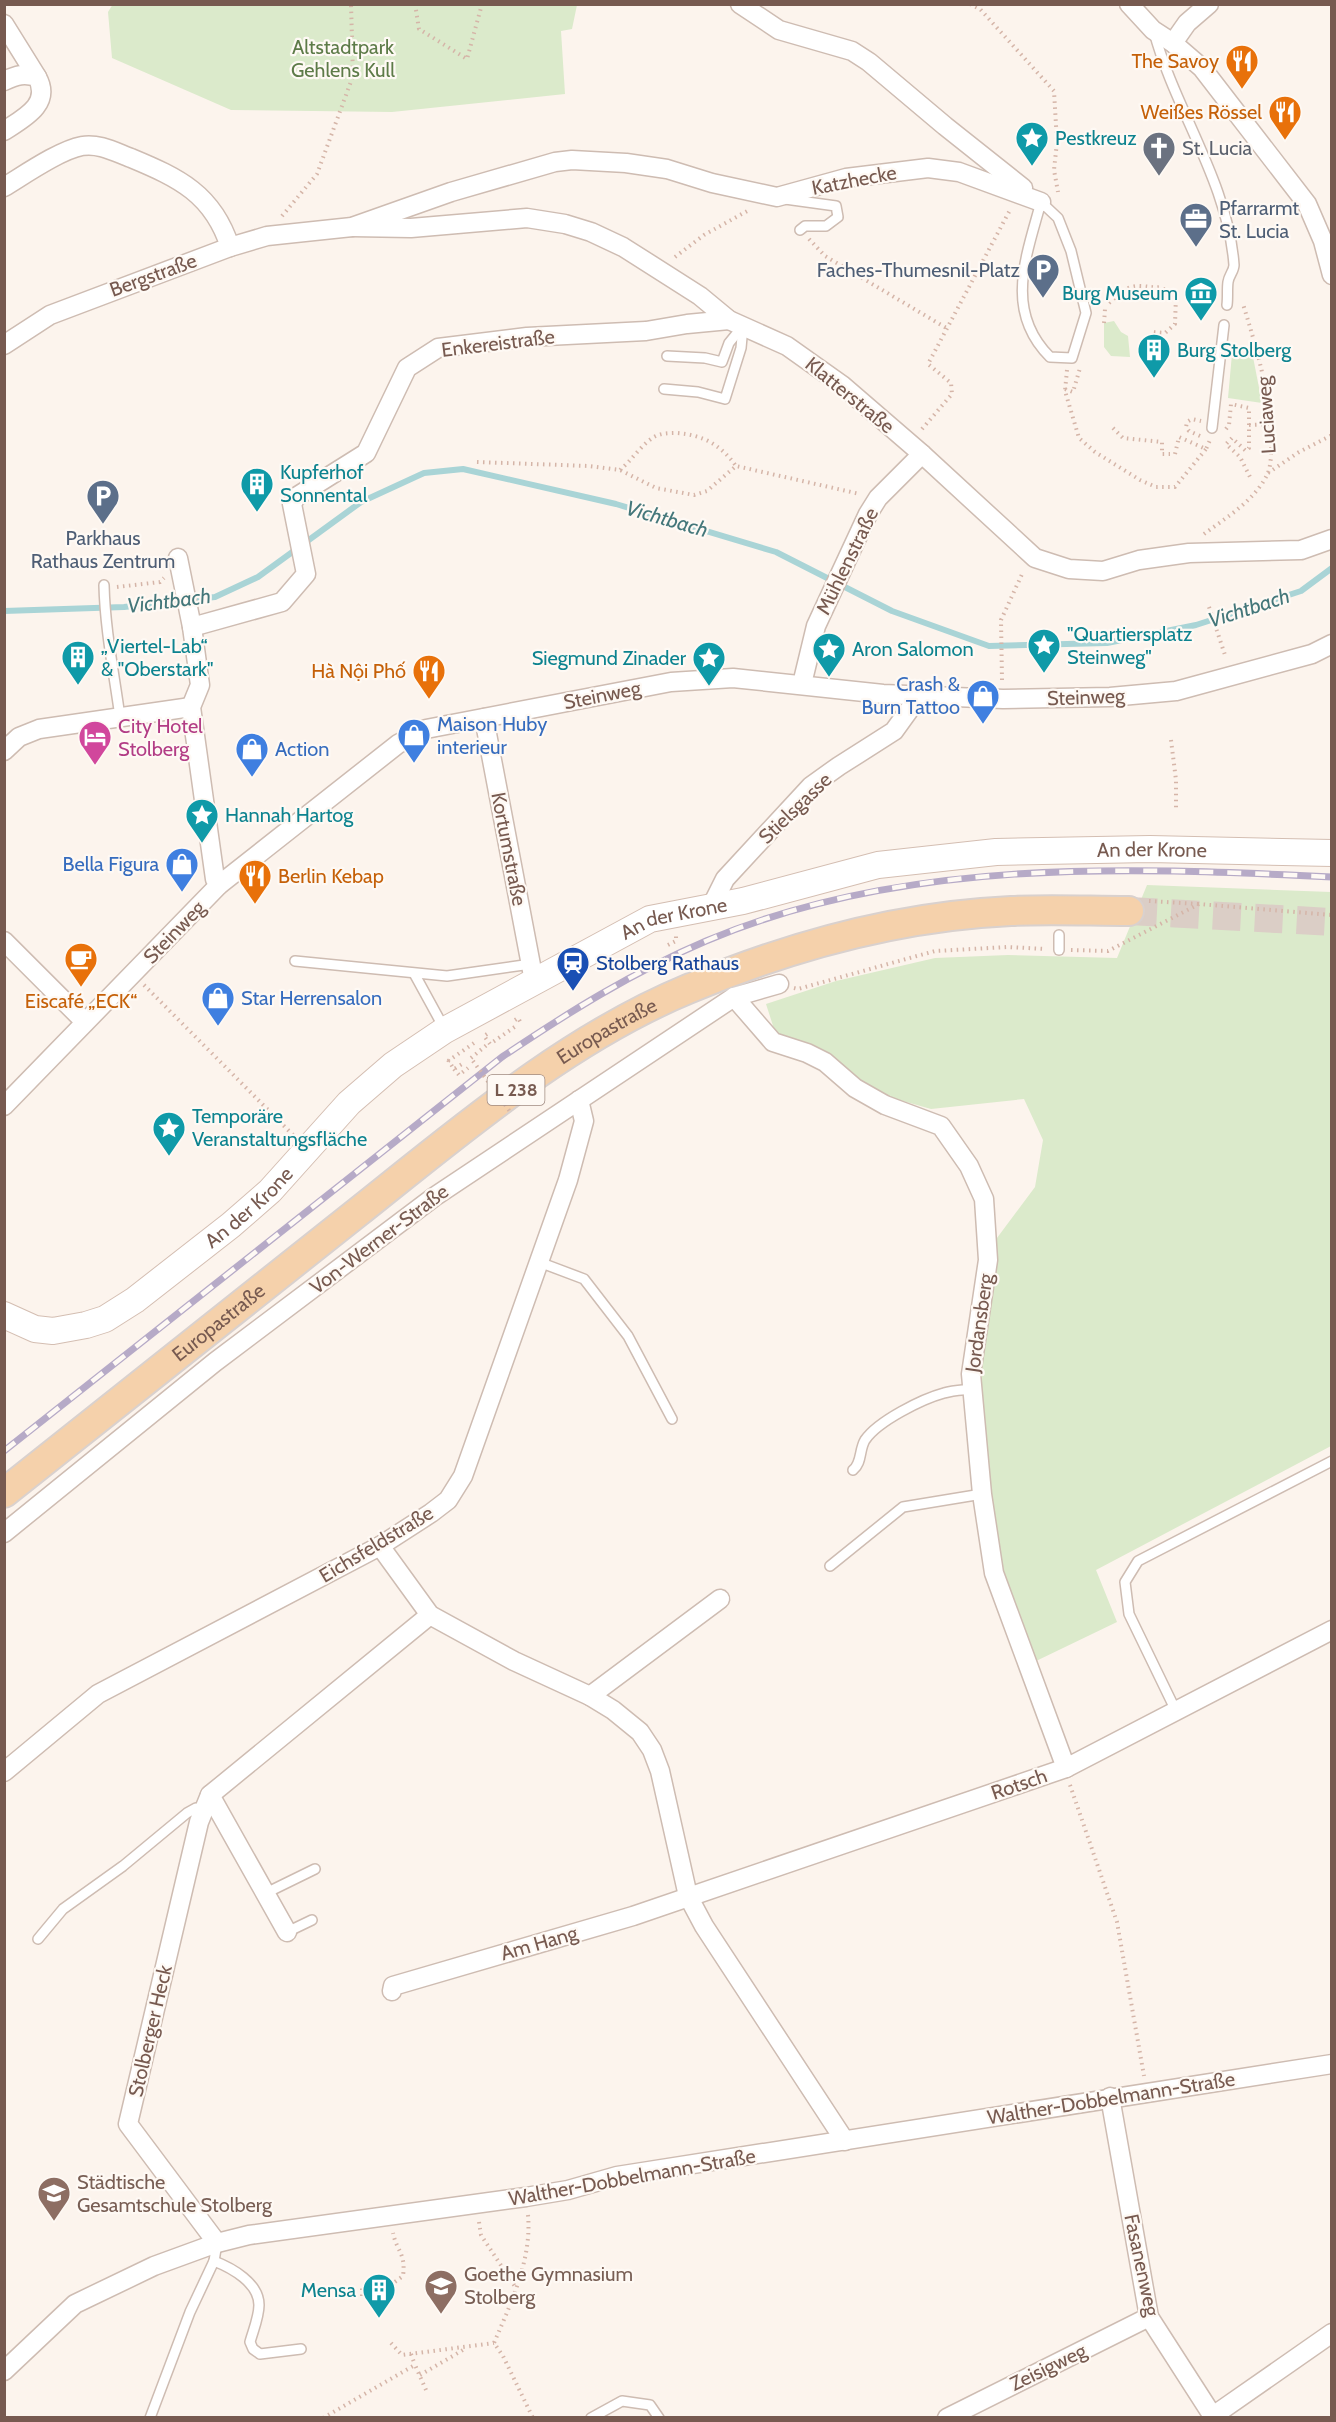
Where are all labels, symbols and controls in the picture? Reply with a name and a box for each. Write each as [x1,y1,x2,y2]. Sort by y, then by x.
park label: Altstadtpark Gehlens Kull [291,35,395,82]
restaurant icon: The Savoy [1224,43,1260,90]
place label: The Savoy [1131,49,1219,73]
restaurant icon: Weißes Rössel [1267,94,1303,141]
place label: Weißes Rössel [1141,100,1262,124]
place icon: Pestkreuz [1014,120,1050,167]
place label: Pestkreuz [1055,126,1137,150]
church icon: St. Lucia [1141,130,1177,177]
place label: St. Lucia [1182,136,1252,160]
street label: Katzhecke [810,160,898,200]
place label: Pfarrarmt St. Lucia [1219,196,1299,243]
office icon: Pfarrarmt St. Lucia [1178,201,1214,248]
street label: Bergstraße [106,248,200,302]
parking icon: Faches-Thumesnil-Platz [1025,252,1061,299]
place label: Faches-Thumesnil-Platz [817,258,1020,282]
museum icon: Burg Museum [1183,275,1219,322]
place label: Burg Museum [1062,281,1178,305]
street label: Enkereistraße [440,324,556,362]
building icon: Burg Stolberg [1136,332,1172,379]
place label: Burg Stolberg [1177,338,1292,362]
street label: Klatterstraße [801,352,899,438]
street label: Luciaweg [1251,374,1281,455]
place label: Kupferhof Sonnental [280,460,368,507]
building icon: Kupferhof Sonnental [239,466,275,513]
parking icon: Parkhaus Rathaus Zentrum [85,478,121,525]
water label: Vichtbach [623,495,711,542]
street label: Mühlenstraße [811,504,883,618]
place label: Parkhaus Rathaus Zentrum [31,526,175,573]
water label: Vichtbach [126,583,212,618]
water label: Vichtbach [1205,583,1293,632]
place label: "Quartiersplatz Steinweg" [1067,622,1192,669]
place icon: "Quartiersplatz Steinweg" [1026,627,1062,674]
place icon: Aron Salomon [811,631,847,678]
place label: „Viertel-Lab“ & "Oberstark" [101,634,213,681]
place label: Aron Salomon [852,637,974,661]
building icon: „Viertel-Lab“ & "Oberstark" [60,639,96,686]
place icon: Siegmund Zinader [691,640,727,687]
place label: Siegmund Zinader [532,646,687,670]
restaurant icon: Hà Nội Phố [411,653,447,700]
place label: Hà Nội Phố [311,659,406,683]
place label: Crash & Burn Tattoo [861,672,960,719]
street label: Steinweg [561,676,644,714]
shop icon: Crash & Burn Tattoo [965,678,1001,725]
street label: Steinweg [1047,684,1127,710]
place label: Maison Huby interieur [437,712,547,759]
place label: City Hotel Stolberg [118,714,203,761]
shop icon: Maison Huby interieur [396,717,432,764]
hotel icon: City Hotel Stolberg [77,719,113,766]
shop icon: Action [234,731,270,778]
place label: Action [275,737,329,761]
street label: Stielsgasse [754,767,836,849]
street label: Kortumstraße [486,790,532,908]
place icon: Hannah Hartog [184,797,220,844]
place label: Hannah Hartog [225,803,354,827]
street label: An der Krone [1097,837,1207,862]
shop icon: Bella Figura [164,846,200,893]
place label: Bella Figura [63,852,159,876]
restaurant icon: Berlin Kebap [237,858,273,905]
place label: Berlin Kebap [278,864,384,888]
street label: An der Krone [616,892,729,945]
street label: Steinweg [138,895,210,968]
cafe icon: Eiscafé „ECK“ [63,941,99,988]
station icon: Stolberg Rathaus [555,945,591,992]
place label: Stolberg Rathaus [596,951,739,975]
shop icon: Star Herrensalon [200,980,236,1027]
place label: Star Herrensalon [241,986,382,1010]
place label: Eiscafé „ECK“ [25,989,137,1013]
street label: Europastraße [552,993,661,1069]
road number: L 238 [488,1075,544,1105]
place label: Temporäre Veranstaltungsfläche [192,1104,367,1151]
place icon: Temporäre Veranstaltungsfläche [151,1110,187,1157]
street label: An der Krone [200,1162,298,1253]
street label: Von-Werner-Straße [305,1179,453,1299]
street label: Jordansberg [960,1271,998,1375]
street label: Europastraße [167,1278,270,1366]
street label: Eichsfeldstraße [315,1501,437,1587]
street label: Rotsch [988,1763,1050,1805]
street label: Am Hang [498,1920,581,1965]
street label: Stolberger Heck [123,1963,177,2099]
street label: Walther-Dobbelmann-Straße [985,2067,1237,2129]
street label: Walther-Dobbelmann-Straße [507,2143,757,2211]
place label: Städtische Gesamtschule Stolberg [77,2170,273,2217]
school or university icon: Städtische Gesamtschule Stolberg [36,2175,72,2222]
street label: Fasanenweg [1119,2212,1165,2319]
place label: Goethe Gymnasium Stolberg [464,2262,633,2309]
school or university icon: Goethe Gymnasium Stolberg [423,2268,459,2315]
building icon: Mensa [361,2272,397,2319]
place label: Mensa [301,2278,356,2302]
street label: Zeisigweg [1006,2338,1091,2396]

